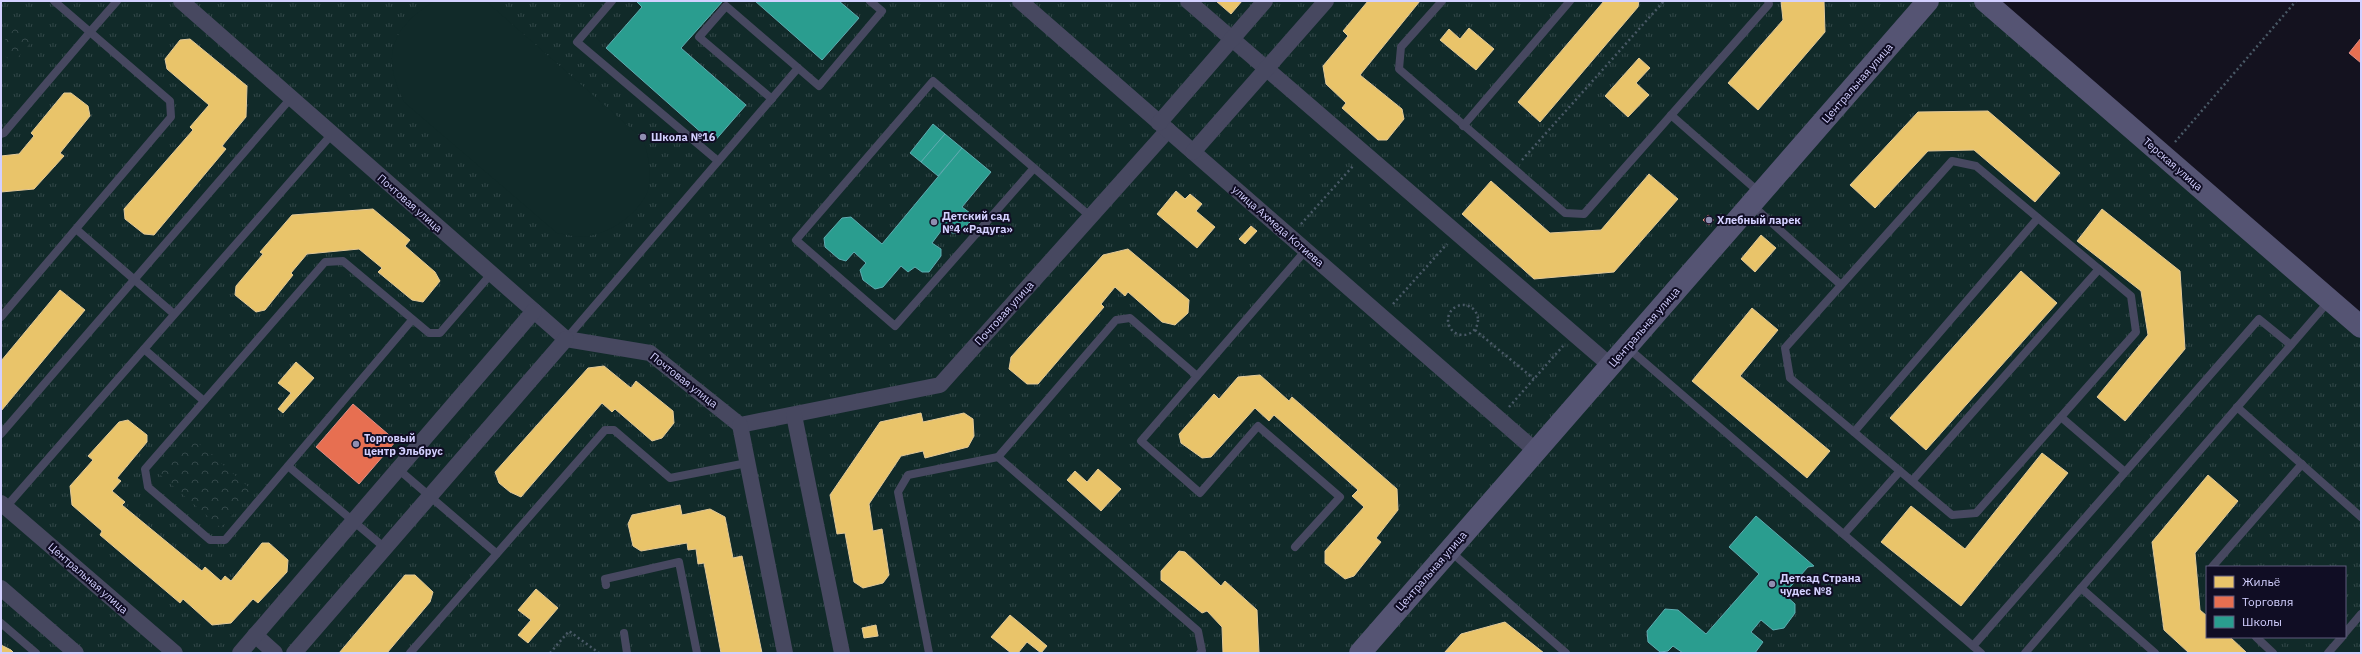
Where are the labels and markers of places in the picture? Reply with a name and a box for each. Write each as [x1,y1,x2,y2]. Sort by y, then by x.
place label: Школа №16 [651,130,716,144]
marker: Школа №16 [638,132,648,142]
place label: Детский сад №4 «Радуга» [942,209,1013,236]
place label: Хлебный ларек [1717,213,1801,227]
marker: Хлебный ларек [1704,215,1714,225]
marker: Детский сад №4 «Радуга» [929,217,939,227]
place label: Торговый центр Эльбрус [364,431,443,458]
marker: Торговый центр Эльбрус [351,439,361,449]
place label: Детсад Страна чудес №8 [1780,571,1861,598]
marker: Детсад Страна чудес №8 [1767,579,1777,589]

